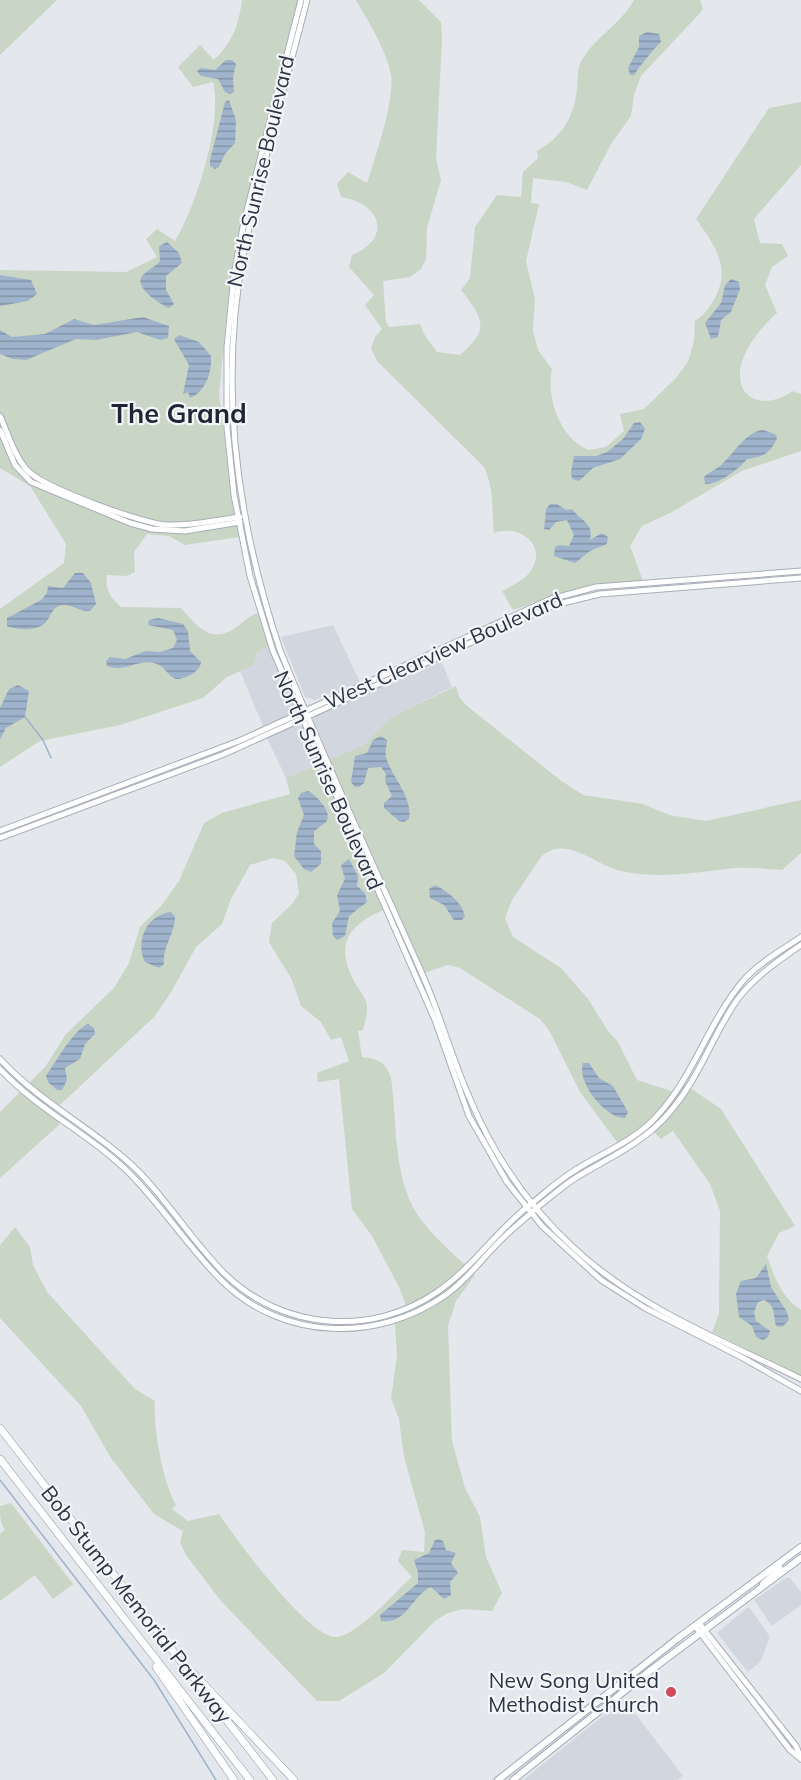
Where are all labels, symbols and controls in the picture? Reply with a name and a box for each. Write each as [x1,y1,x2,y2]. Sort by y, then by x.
street label: North Sunrise Boulevard [221,53,299,289]
district label: The Grand [111,396,247,430]
street label: West Clearview Boulevard [320,586,566,714]
street label: North Sunrise Boulevard [269,667,389,893]
street label: Bob Stump Memorial Parkway [36,1480,238,1728]
place label: New Song United Methodist Church [488,1667,659,1717]
marker: New Song United Methodist Church [664,1685,678,1699]

